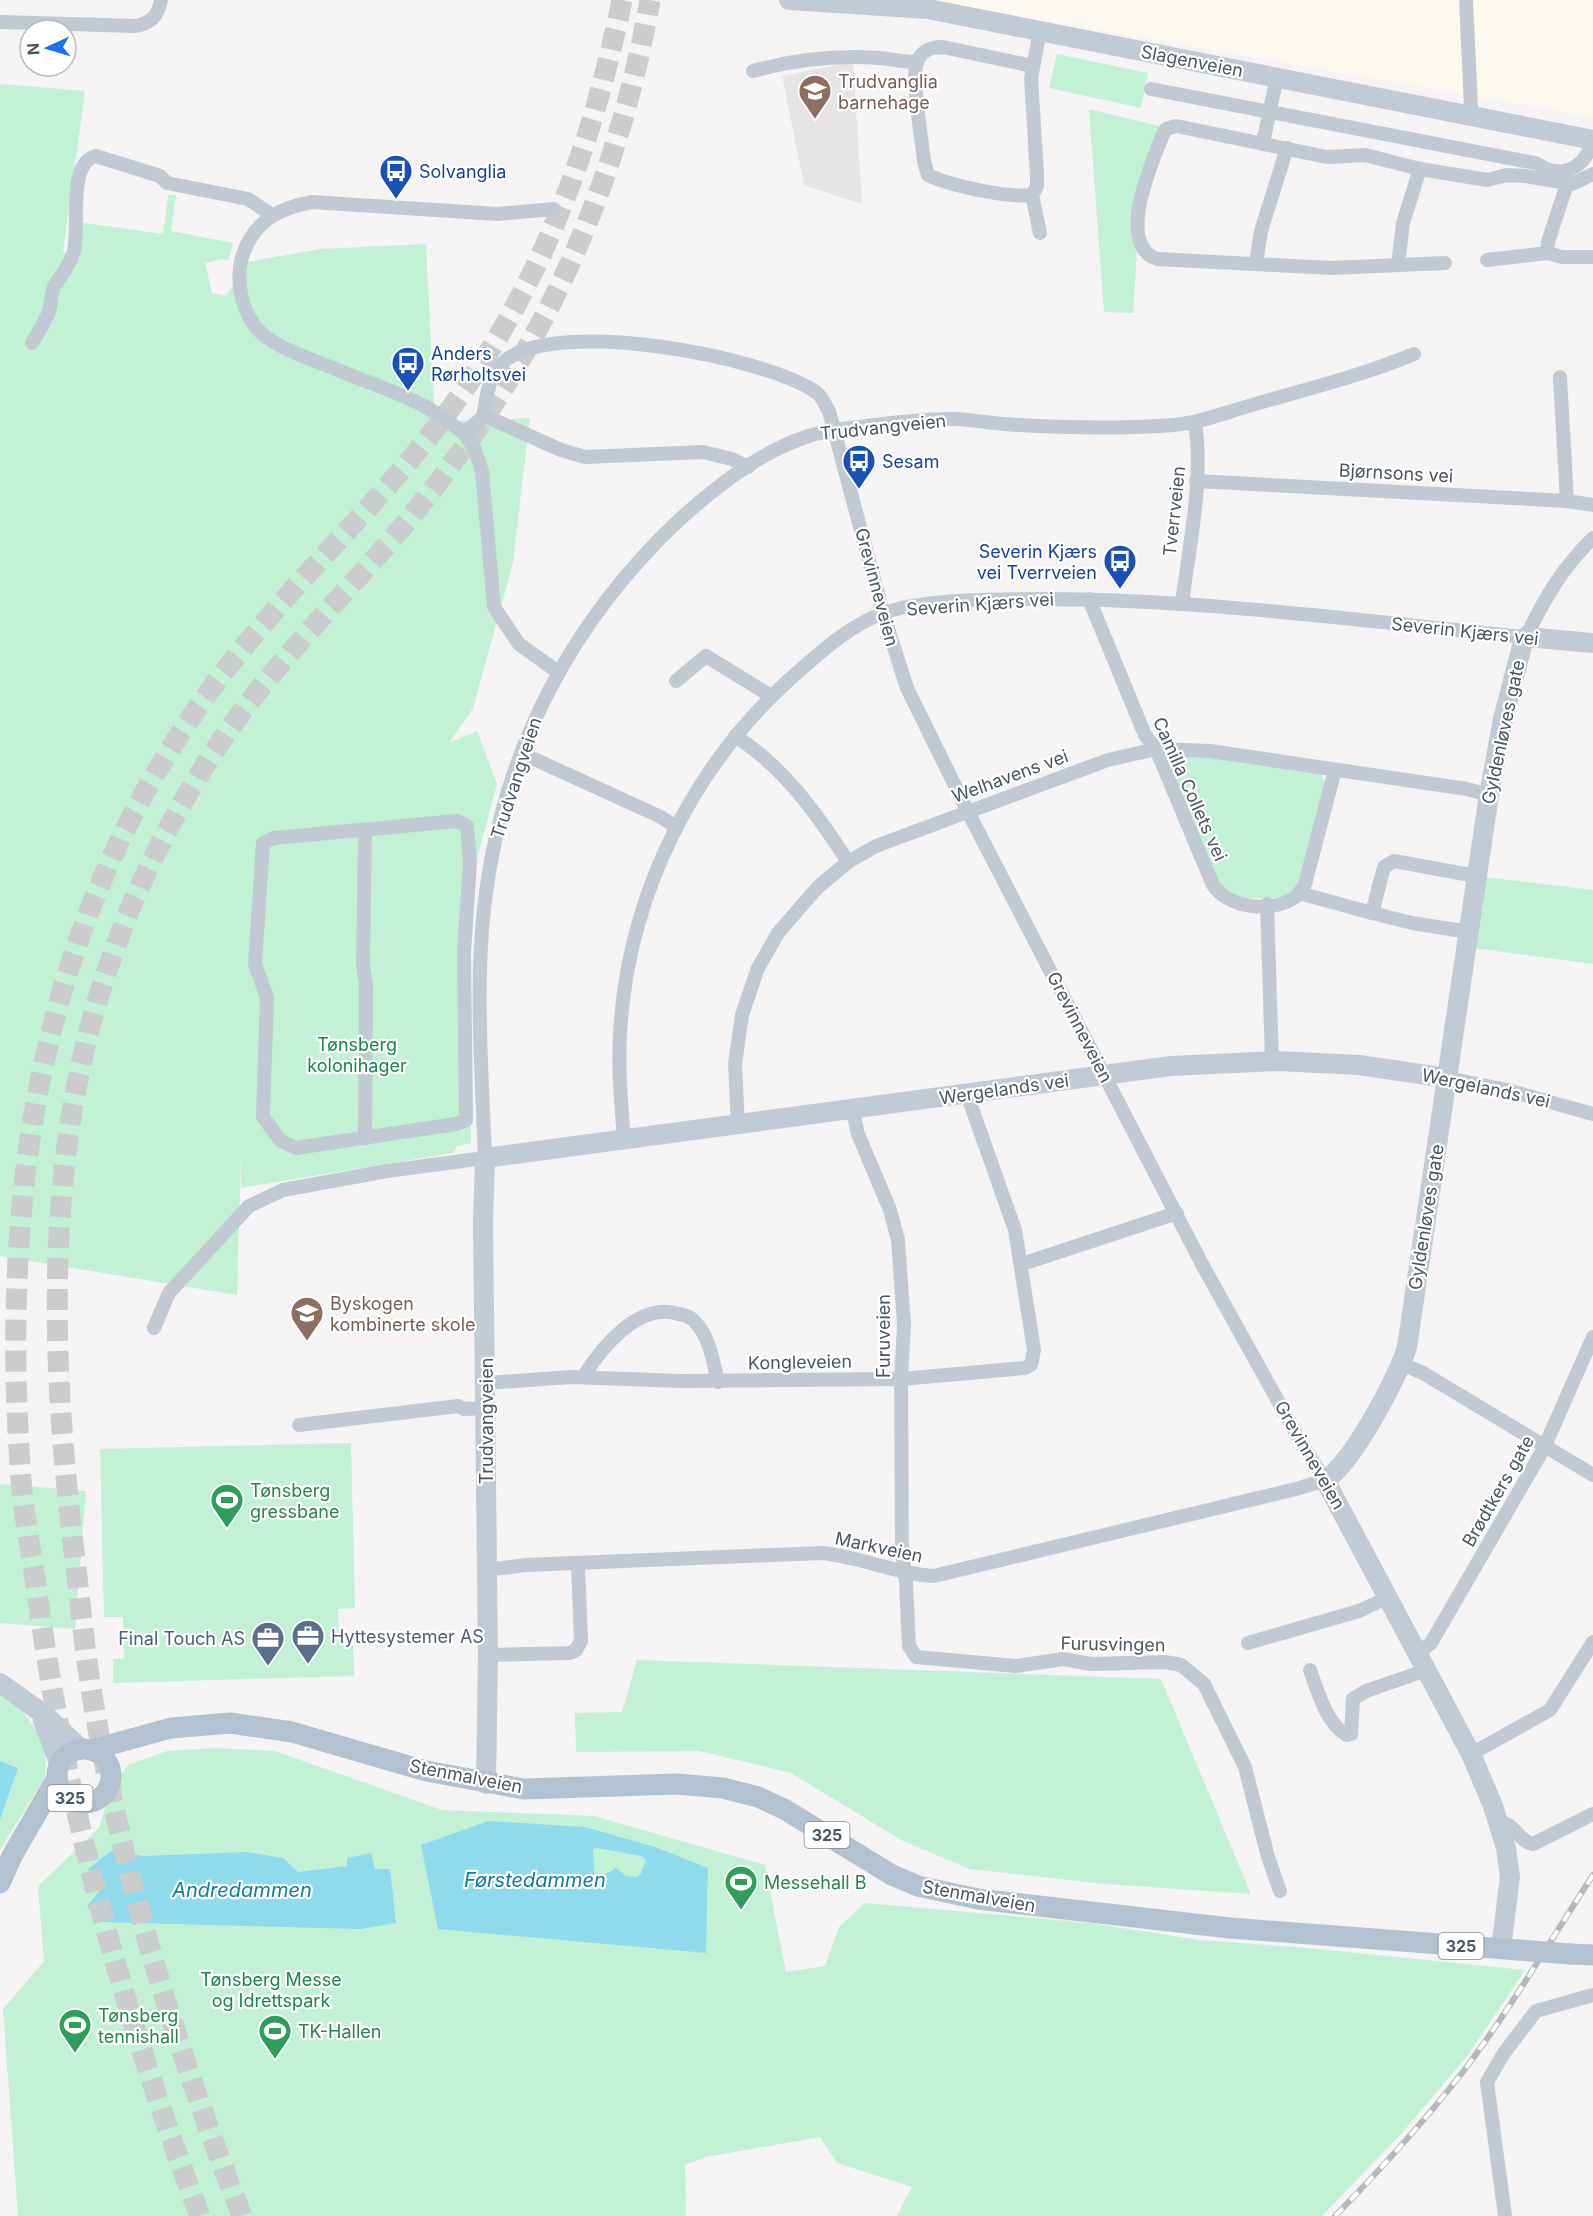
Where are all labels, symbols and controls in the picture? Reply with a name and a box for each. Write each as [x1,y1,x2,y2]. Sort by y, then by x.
north arrow [18,18,78,78]
street label: Slagenveien [1139,41,1245,81]
text: N [23,42,43,56]
place label: Trudvanglia barnehage [838,71,938,113]
school or university icon: Trudvanglia barnehage [797,73,833,120]
bus stop icon: Solvanglia [378,153,414,200]
place label: Solvanglia [419,161,506,182]
place label: Anders Rørholtsvei [431,343,526,385]
bus stop icon: Anders Rørholtsvei [390,345,426,392]
street label: Trudvangveien [819,410,947,444]
bus stop icon: Sesam [841,443,877,490]
place label: Sesam [882,451,939,472]
street label: Bjørnsons vei [1338,460,1454,486]
street label: Tverrveien [1159,465,1189,557]
street label: Grevinneveien [851,526,903,648]
place label: Severin Kjærs vei Tverrveien [977,541,1097,583]
bus stop icon: Severin Kjærs vei Tverrveien [1102,543,1138,590]
street label: Severin Kjærs vei [905,588,1055,620]
street label: Severin Kjærs vei [1390,613,1540,649]
street label: Gyldenløves gate [1477,658,1529,806]
street label: Camilla Collets vei [1149,714,1231,864]
street label: Trudvangveien [486,715,546,841]
street label: Welhavens vei [949,745,1071,807]
street label: Grevinneveien [1043,968,1117,1086]
park label: Tønsberg kolonihager [307,1034,407,1076]
street label: Wergelands vei [1420,1064,1552,1112]
street label: Wergelands vei [938,1070,1070,1108]
street label: Gyldenløves gate [1404,1143,1448,1291]
place label: Byskogen kombinerte skole [330,1293,476,1335]
street label: Furuveien [873,1294,894,1378]
school or university icon: Byskogen kombinerte skole [289,1295,325,1342]
street label: Kongleveien [748,1351,852,1373]
street label: Trudvangveien [476,1358,497,1484]
street label: Grevinneveien [1270,1397,1350,1513]
street label: Brødtkers gate [1458,1432,1538,1550]
place label: Tønsberg gressbane [250,1480,339,1522]
sports icon: Tønsberg gressbane [209,1482,245,1529]
street label: Markveien [833,1527,925,1567]
office icon: Hyttesystemer AS [290,1618,326,1665]
office icon: Final Touch AS [250,1620,286,1667]
place label: Hyttesystemer AS [331,1626,484,1647]
place label: Final Touch AS [118,1628,245,1649]
street label: Furusvingen [1060,1633,1166,1655]
street label: Stenmalveien [408,1755,524,1797]
road number: 325 [48,1785,92,1811]
road number: 325 [804,1822,850,1848]
sports icon: Messehall B [723,1864,759,1911]
water label: Førstedammen [464,1868,606,1892]
place label: Messehall B [764,1872,867,1893]
street label: Stenmalveien [921,1876,1037,1916]
water label: Andredammen [171,1878,312,1902]
road number: 325 [1438,1933,1484,1959]
park label: Tønsberg Messe og Idrettspark [200,1969,342,2011]
place label: Tønsberg tennishall [98,2005,179,2047]
sports icon: Tønsberg tennishall [57,2007,93,2054]
sports icon: TK-Hallen [257,2013,293,2060]
place label: TK-Hallen [298,2021,381,2042]

